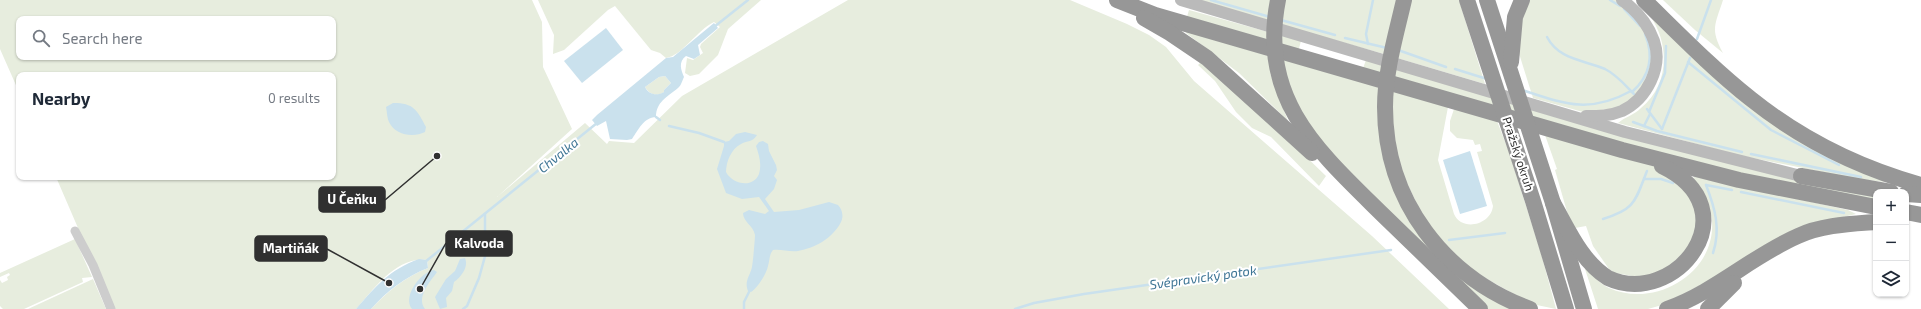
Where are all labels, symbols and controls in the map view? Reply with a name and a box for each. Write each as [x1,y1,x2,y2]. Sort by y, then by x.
search box [16,16,336,60]
icon: search [30,27,52,49]
text: Search here [62,29,143,47]
text: Nearby [32,88,90,108]
text: 0 results [268,90,320,106]
street label: Pražský okruh [1500,115,1538,193]
water label: Chvalka [535,134,581,176]
callout: U Čeňku [319,187,385,212]
map controls [1873,189,1909,297]
button: + [1873,189,1909,225]
text: U Čeňku [327,190,377,207]
button: − [1873,225,1909,261]
callout: Kalvoda [446,231,512,256]
text: Kalvoda [454,235,504,251]
callout: Martiňák [255,236,327,261]
text: Martiňák [263,240,320,256]
button: layers [1873,261,1909,297]
water label: Svépravický potok [1148,262,1258,292]

